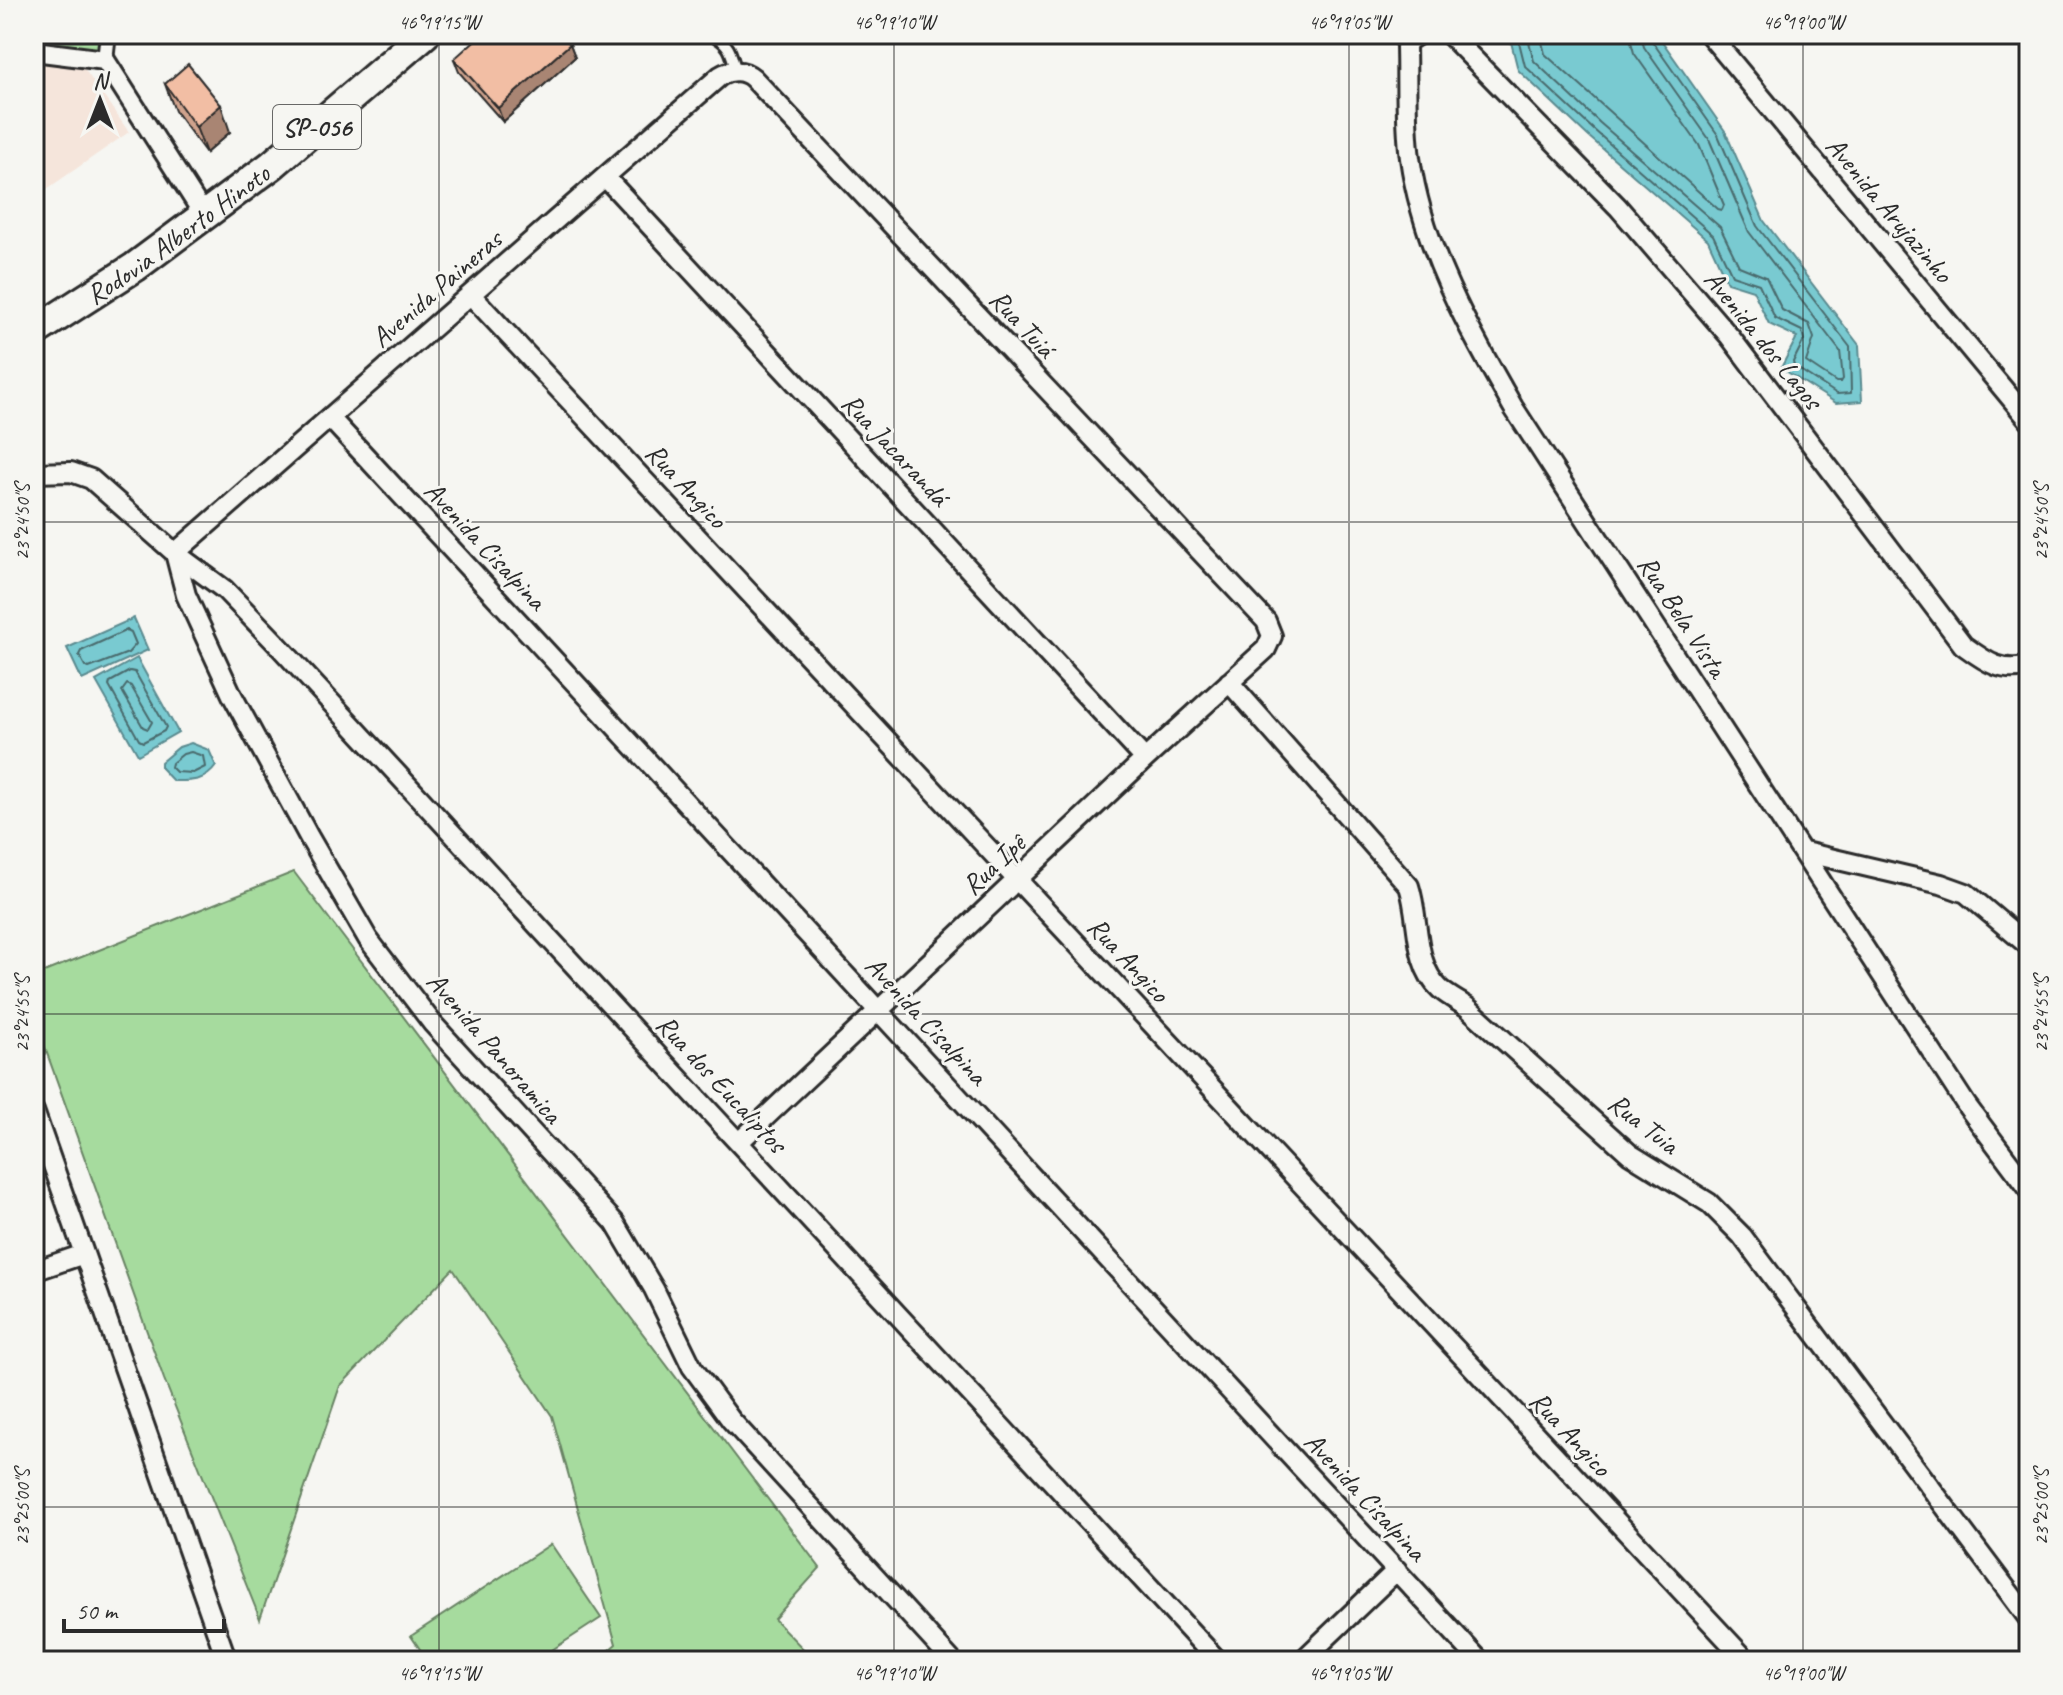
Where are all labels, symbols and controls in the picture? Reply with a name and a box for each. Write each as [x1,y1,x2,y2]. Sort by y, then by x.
text: 46°19'15"W [398,10,483,35]
text: 46°19'10"W [853,10,938,35]
text: 46°19'05"W [1308,10,1393,35]
text: 46°19'00"W [1762,10,1847,35]
north arrow [60,60,140,140]
text: N [93,67,110,95]
road number: SP-056 [273,105,361,149]
street label: Avenida Arujazinho [1818,129,1962,291]
street label: Rodovia Alberto Hinoto [79,155,278,312]
street label: Avenida Paineras [364,220,511,355]
street label: Avenida dos Lagos [1697,263,1832,418]
street label: Rua Tuiá [982,282,1065,367]
street label: Rua Jacarandá [834,386,959,515]
street label: Rua Angico [638,435,736,537]
street label: Avenida Cisalpina [417,473,556,619]
text: 23°24'50"S [10,479,35,560]
text: 23°24'50"S [2029,479,2054,560]
street label: Rua Bela Vista [1630,548,1736,686]
street label: Rua Ipê [954,824,1034,902]
street label: Rua Angico [1080,909,1178,1011]
street label: Avenida Cisalpina [858,948,997,1094]
street label: Avenida Panoramica [419,964,571,1132]
text: 23°24'55"S [10,971,35,1052]
text: 23°24'55"S [2029,971,2054,1052]
street label: Rua dos Eucaliptos [649,1007,796,1161]
street label: Rua Tuia [1601,1085,1687,1163]
street label: Rua Angico [1522,1383,1620,1485]
street label: Avenida Cisalpina [1297,1424,1436,1570]
text: 23°25'00"S [10,1464,35,1545]
text: 23°25'00"S [2029,1464,2054,1545]
scale bar [64,1583,224,1633]
text: 50 m [76,1596,119,1626]
text: 46°19'15"W [398,1661,483,1686]
text: 46°19'10"W [853,1661,938,1686]
text: 46°19'05"W [1308,1661,1393,1686]
text: 46°19'00"W [1762,1661,1847,1686]

